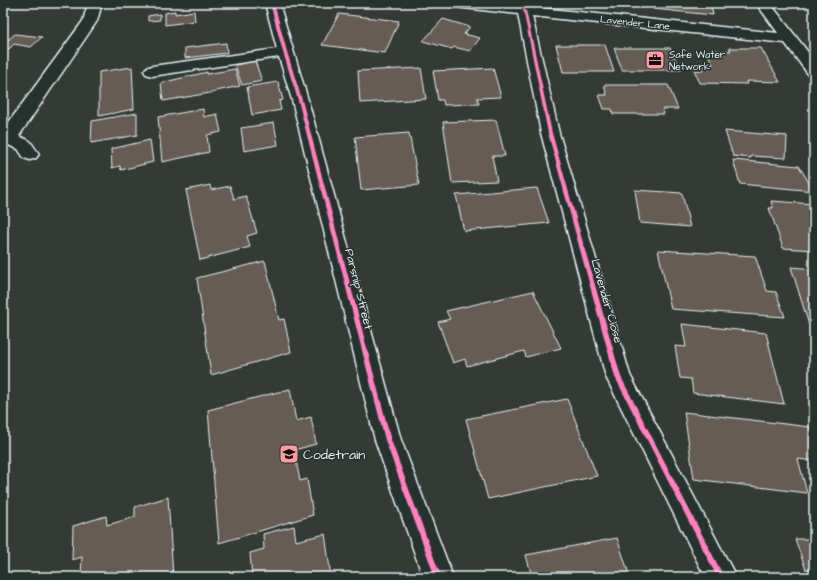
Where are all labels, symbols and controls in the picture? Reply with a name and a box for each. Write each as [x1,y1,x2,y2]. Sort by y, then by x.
street label: Lavender Lane [599,12,671,34]
place label: Safe Water Network [669,48,726,74]
office icon: Safe Water Network [644,49,666,71]
street label: Parsnip Street [340,247,377,331]
street label: Lavender Close [586,257,627,346]
school or university icon: Codetrain [278,443,300,465]
place label: Codetrain [303,445,365,465]

